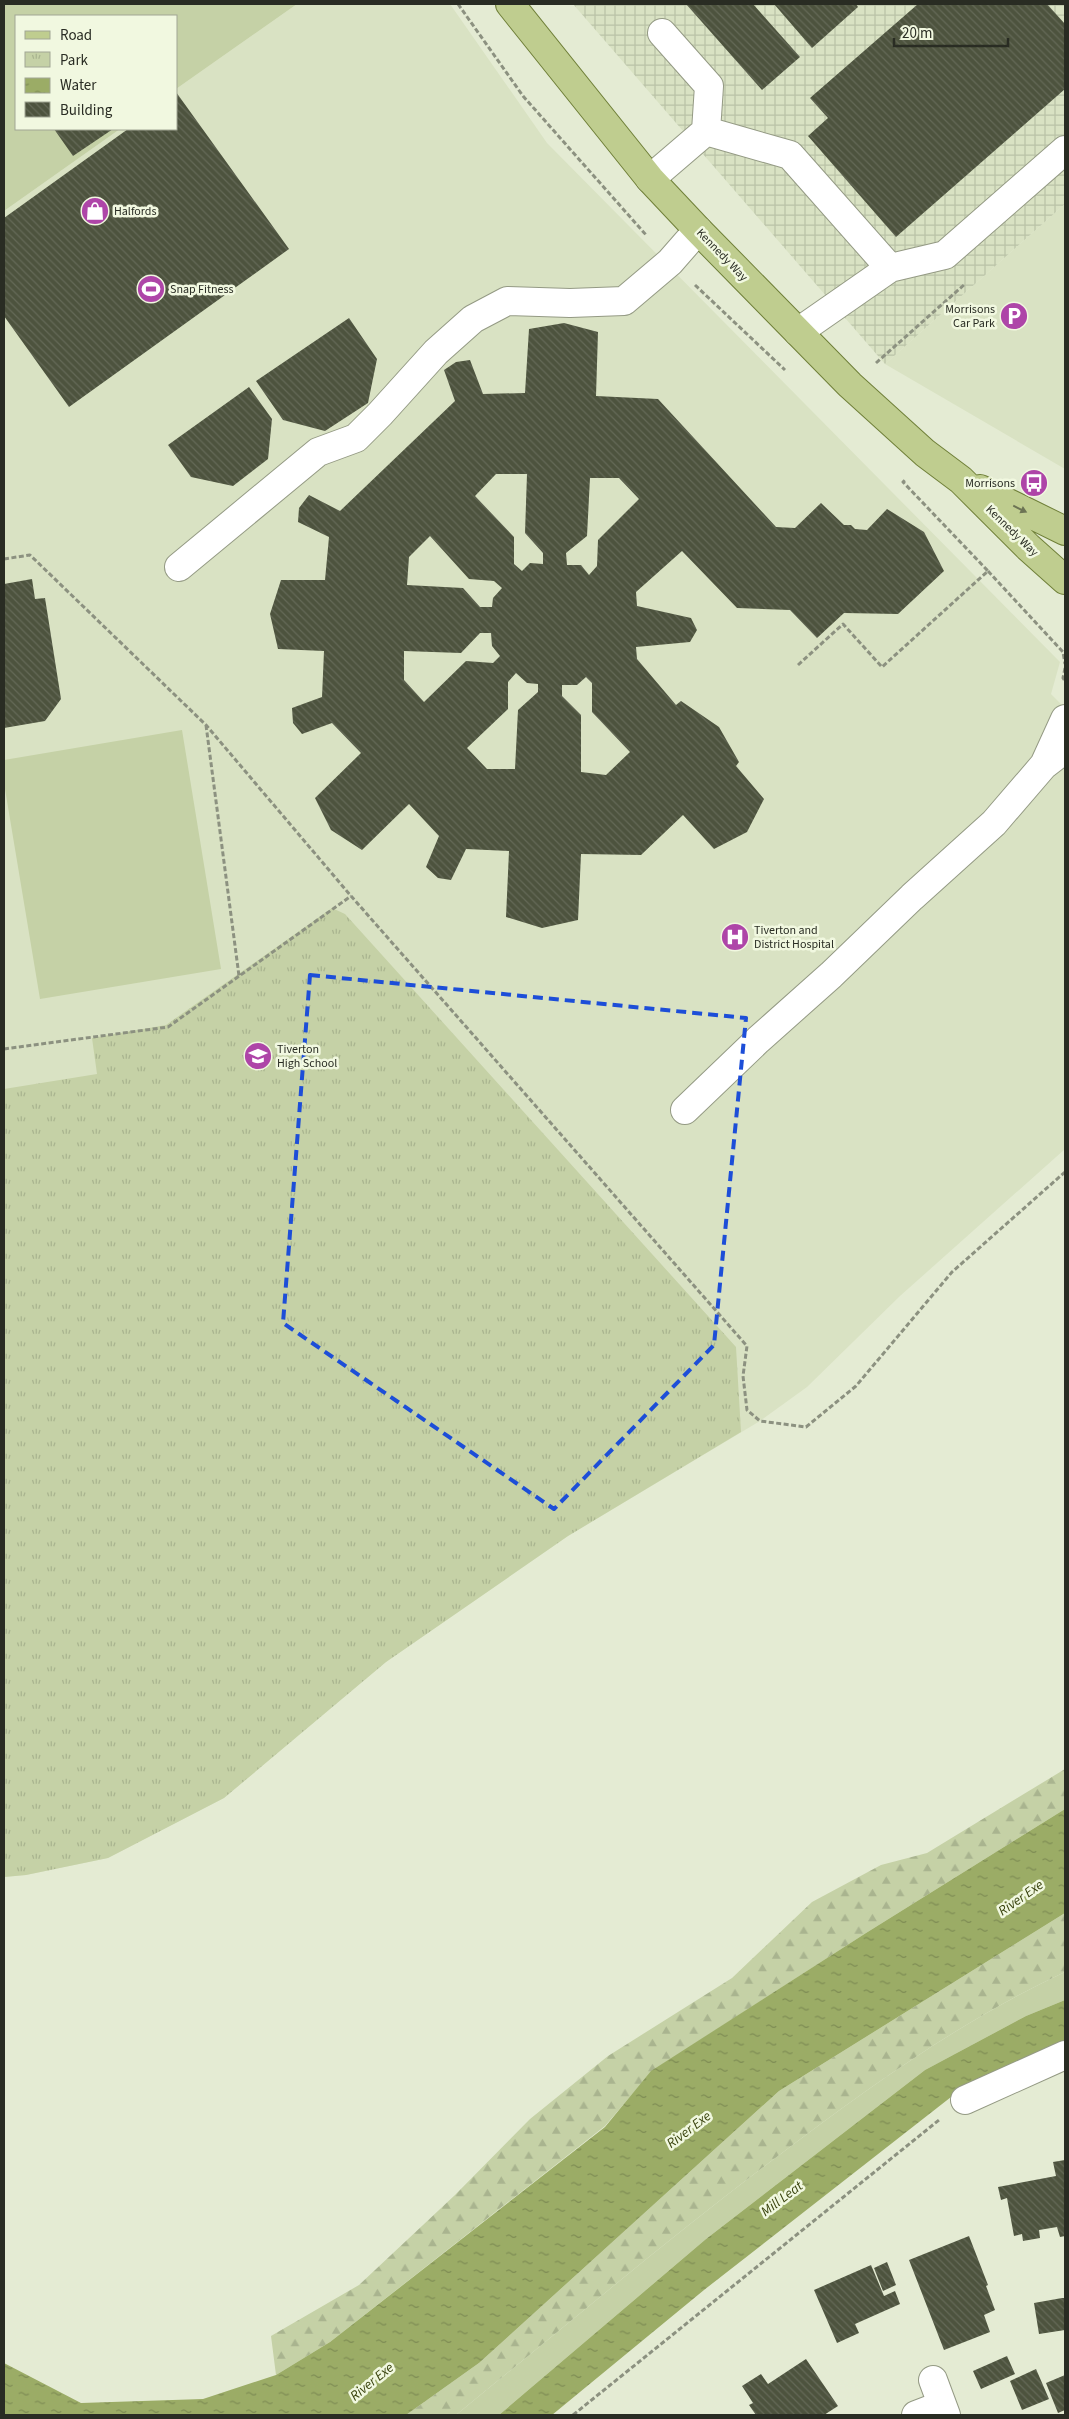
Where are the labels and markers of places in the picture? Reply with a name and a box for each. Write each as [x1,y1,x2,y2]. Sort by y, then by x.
shop icon: Halfords [80,196,110,226]
place label: Halfords [114,203,157,220]
sports icon: Snap Fitness [136,274,166,304]
place label: Snap Fitness [170,281,234,298]
place label: Morrisons Car Park [945,301,995,332]
parking icon: Morrisons Car Park [999,301,1029,331]
bus stop icon: Morrisons [1019,468,1049,498]
place label: Morrisons [965,475,1015,492]
hospital icon: Tiverton and District Hospital [720,922,750,952]
place label: Tiverton and District Hospital [754,922,834,953]
school or university icon: Tiverton High School [243,1041,273,1071]
place label: Tiverton High School [277,1041,337,1072]

